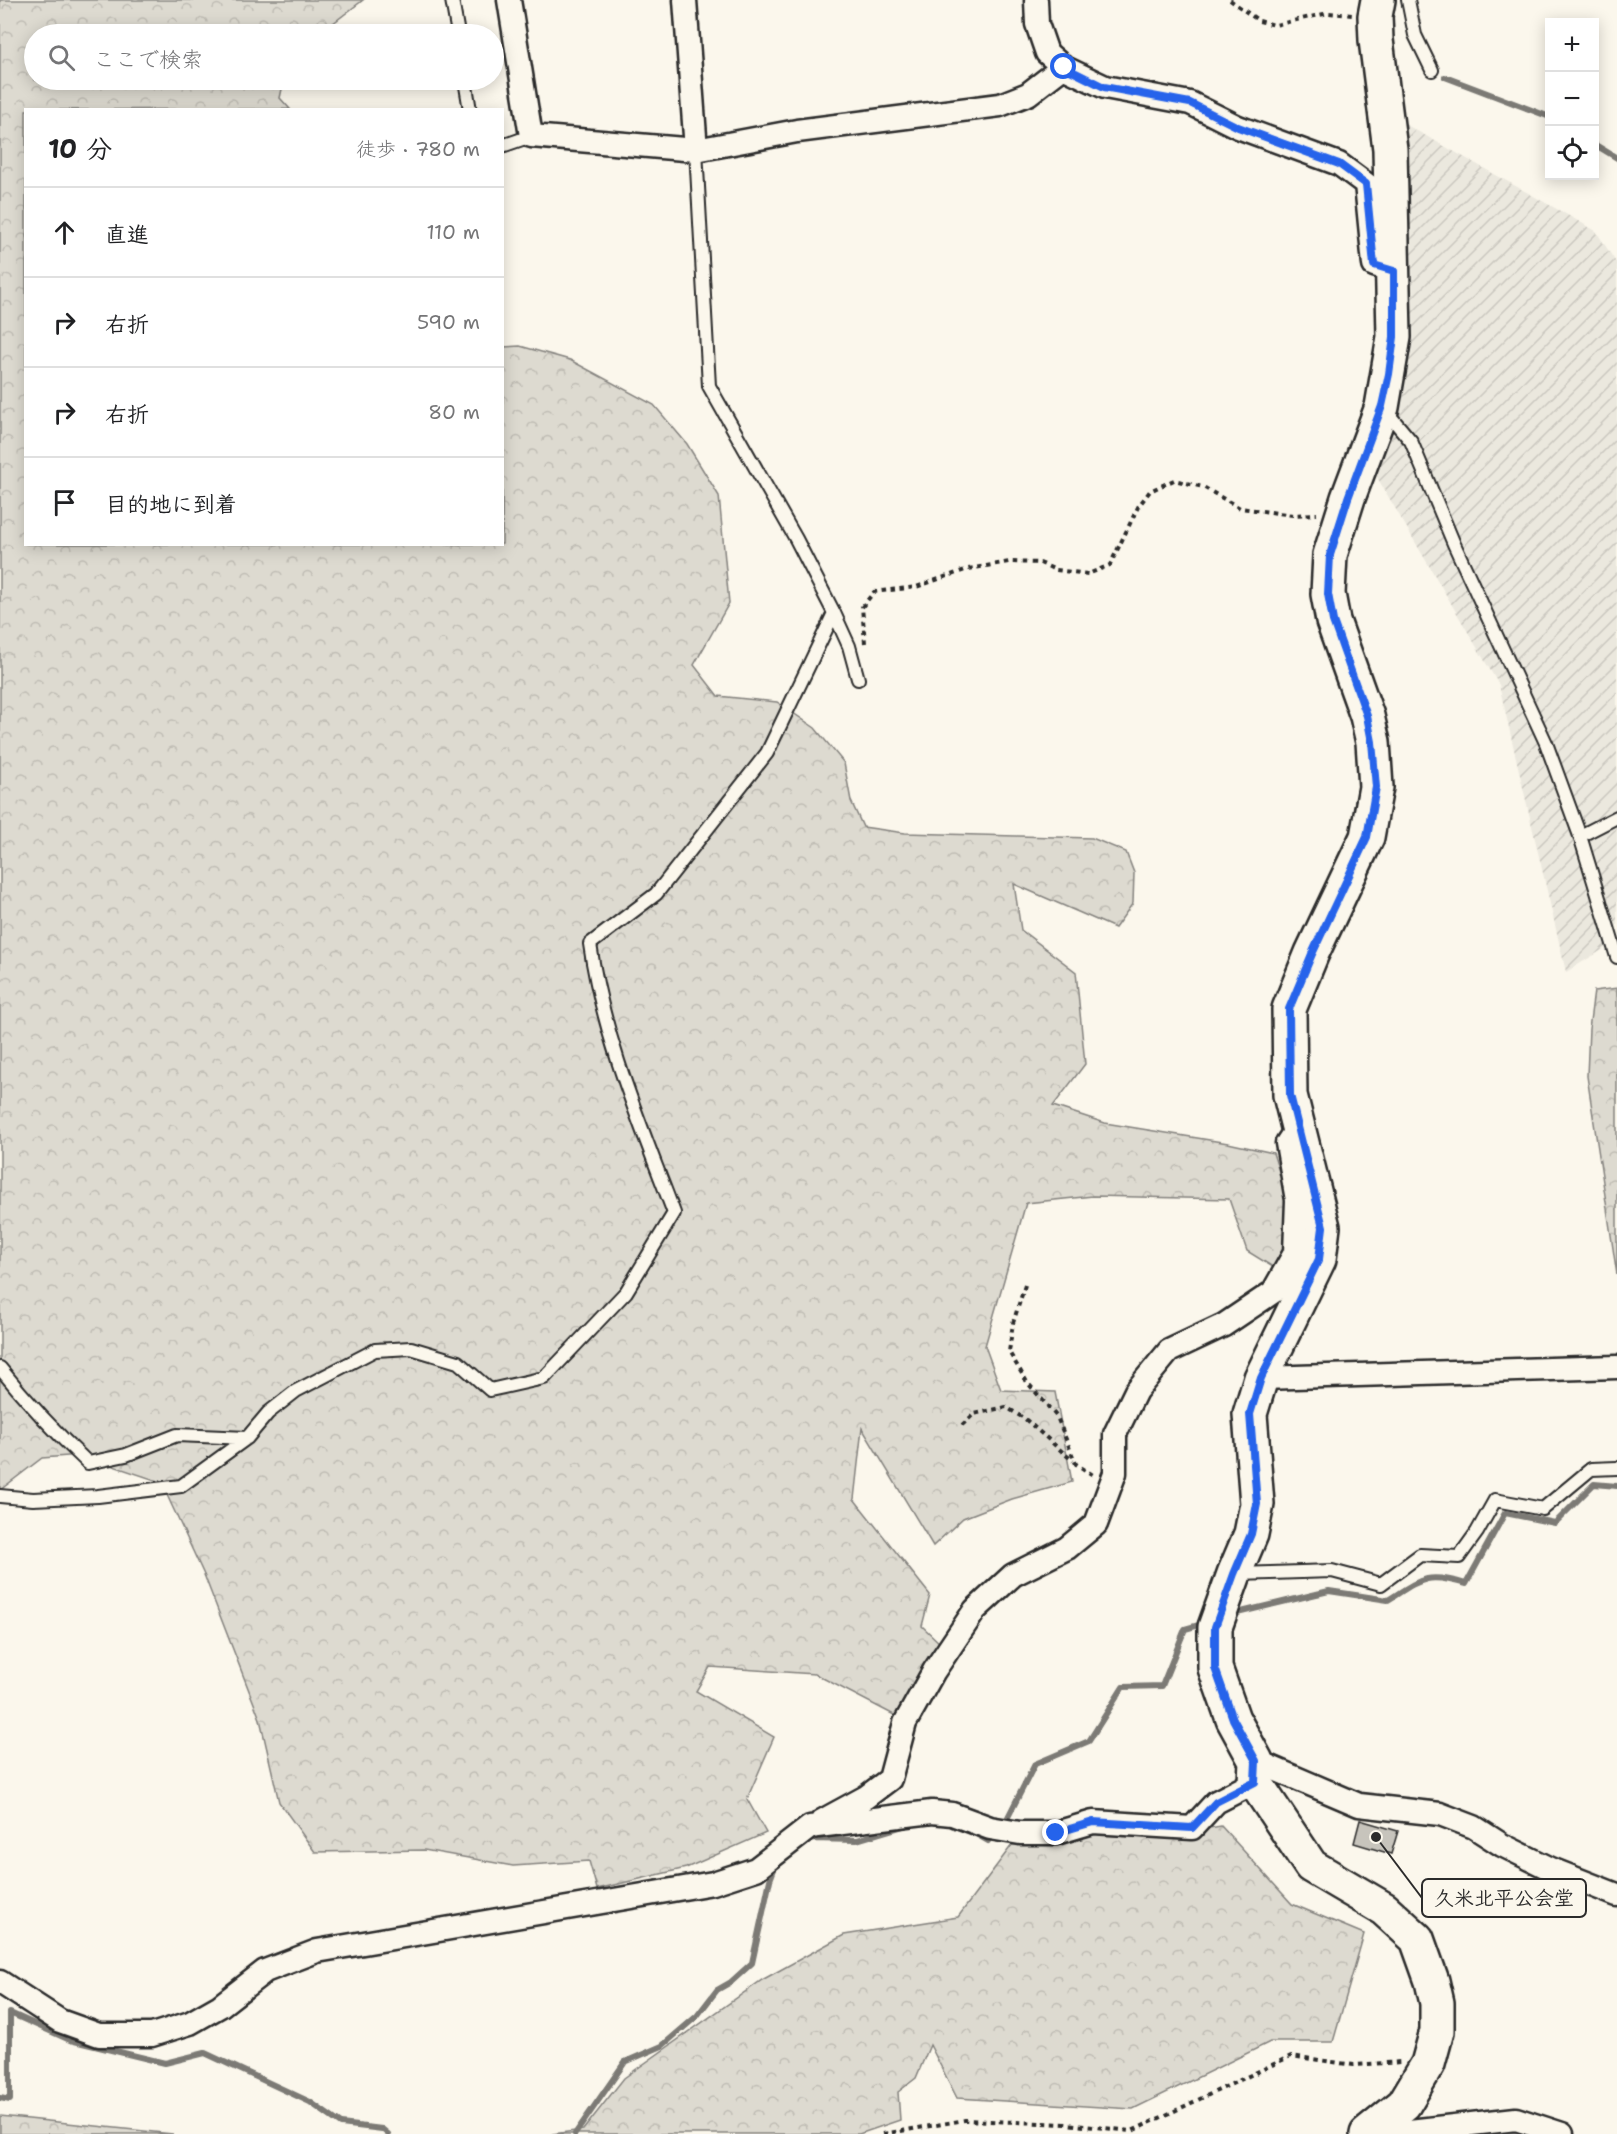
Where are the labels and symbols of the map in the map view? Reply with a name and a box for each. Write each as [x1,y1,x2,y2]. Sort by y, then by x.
route start [1050,53,1076,79]
route end [1042,1819,1068,1845]
callout: 久米北平公会堂 [1422,1879,1586,1917]
text: 久米北平公会堂 [1434,1885,1574,1911]

